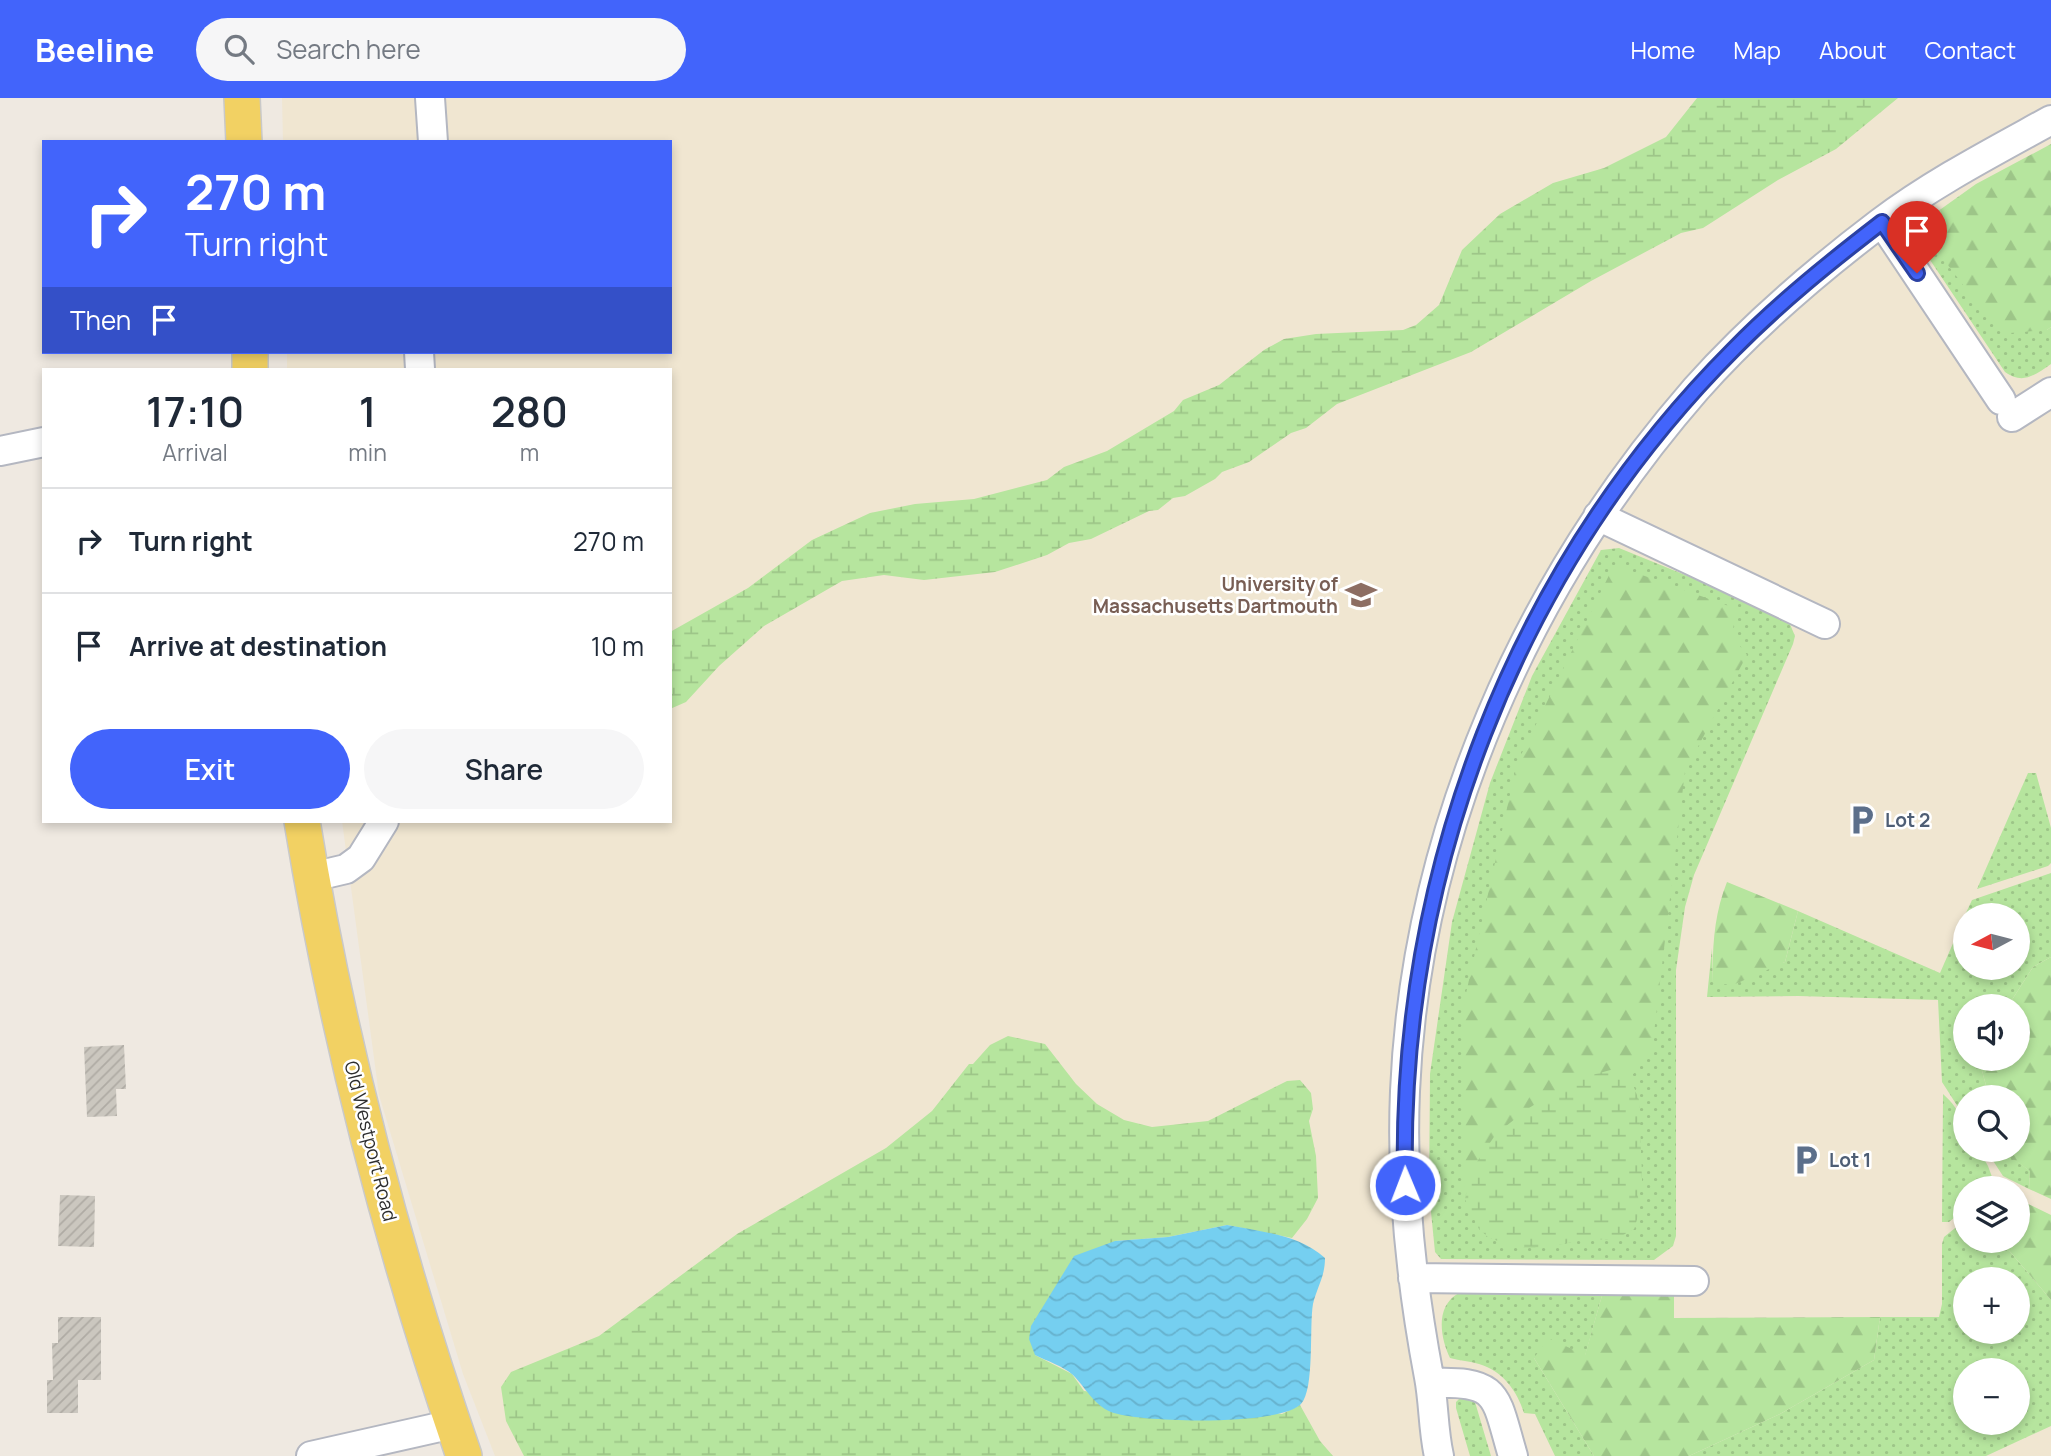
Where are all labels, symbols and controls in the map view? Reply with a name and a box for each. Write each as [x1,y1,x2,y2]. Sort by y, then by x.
search box [196,18,686,81]
text: Beeline [35,27,154,72]
icon: search [220,30,258,68]
text: Search here [276,31,421,67]
text: Home [1630,33,1695,66]
text: Map [1733,33,1781,66]
text: About [1819,33,1887,66]
text: Contact [1925,33,2016,66]
text: 270 m [185,158,326,225]
icon: right [70,168,161,259]
pin [1887,201,1947,273]
icon: arrive [1898,212,1936,250]
text: Turn right [185,222,328,266]
icon: arrive [145,301,183,339]
text: Then [70,302,131,338]
text: 17:10 [146,382,244,440]
text: 1 [359,382,376,440]
text: 280 [491,382,568,440]
text: Arrival [162,436,228,468]
text: min [348,436,387,468]
text: m [520,436,539,468]
icon: right [70,522,108,560]
text: Turn right [129,523,253,559]
text: 270 m [573,523,644,559]
place label: University of Massachusetts Dartmouth [1093,571,1338,619]
school or university icon: University of Massachusetts Dartmouth [1344,578,1378,612]
icon: arrive [70,627,108,665]
text: Arrive at destination [129,628,387,664]
text: 10 m [591,628,644,664]
button: Exit [70,729,350,809]
button: Share [364,729,644,809]
parking icon: Lot 2 [1845,803,1879,837]
place label: Lot 2 [1885,807,1930,833]
north arrow [1953,903,2030,980]
map controls [1953,903,2030,1435]
button: sound [1953,994,2030,1071]
street label: Old Westport Road [339,1058,403,1224]
button: search [1953,1085,2030,1162]
parking icon: Lot 1 [1789,1143,1823,1177]
place label: Lot 1 [1829,1147,1871,1173]
position arrow [1368,1148,1442,1222]
button: layers [1953,1176,2030,1253]
button: + [1953,1267,2030,1344]
button: − [1953,1358,2030,1435]

